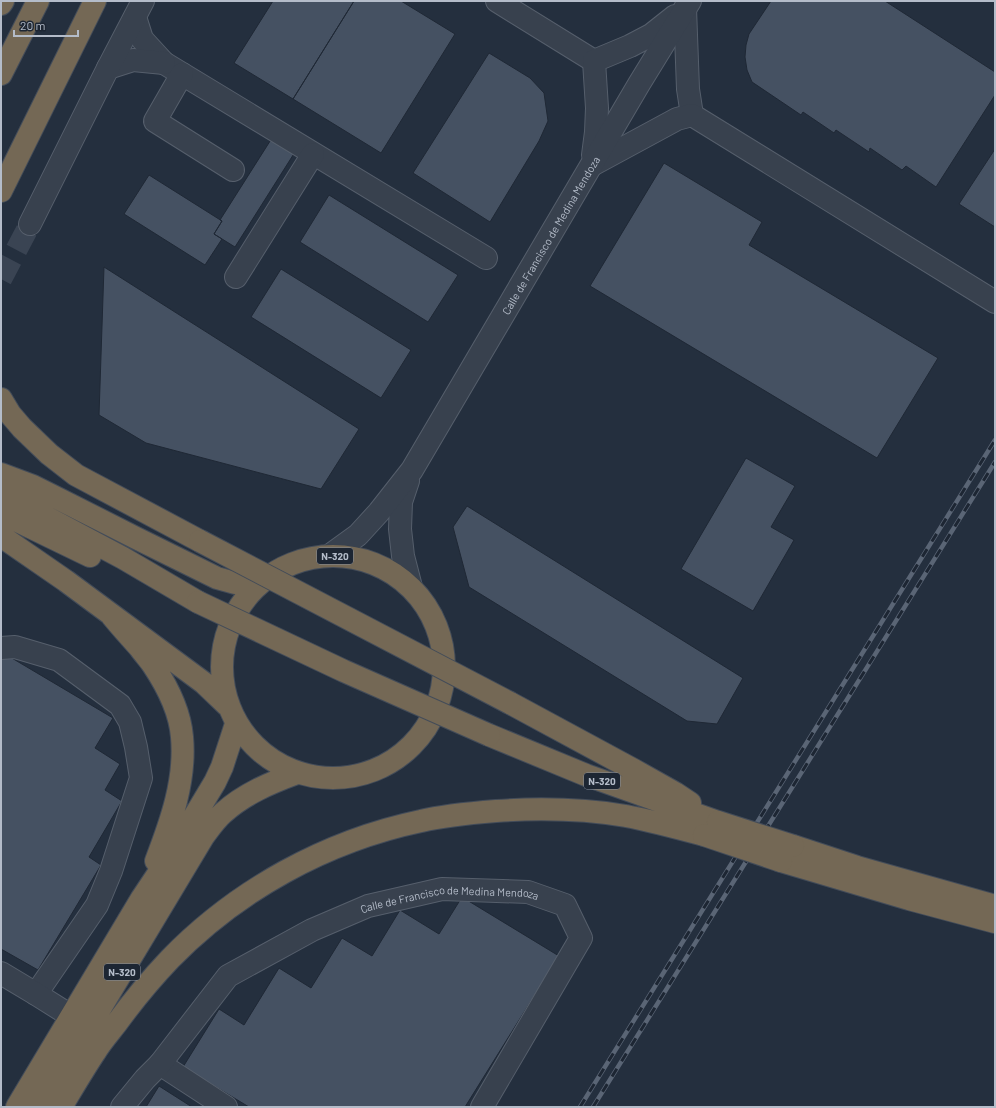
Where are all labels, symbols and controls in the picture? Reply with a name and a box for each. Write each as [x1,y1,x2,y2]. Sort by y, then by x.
scale bar [14,12,78,38]
text: 20 m [20,18,46,32]
street label: Calle de Francisco de Medina Mendoza [499,154,602,316]
road number: N-320 [317,548,353,564]
road number: N-320 [584,773,620,789]
street label: Calle de Francisco de Medina Mendoza [358,882,541,915]
road number: N-320 [104,964,140,980]

